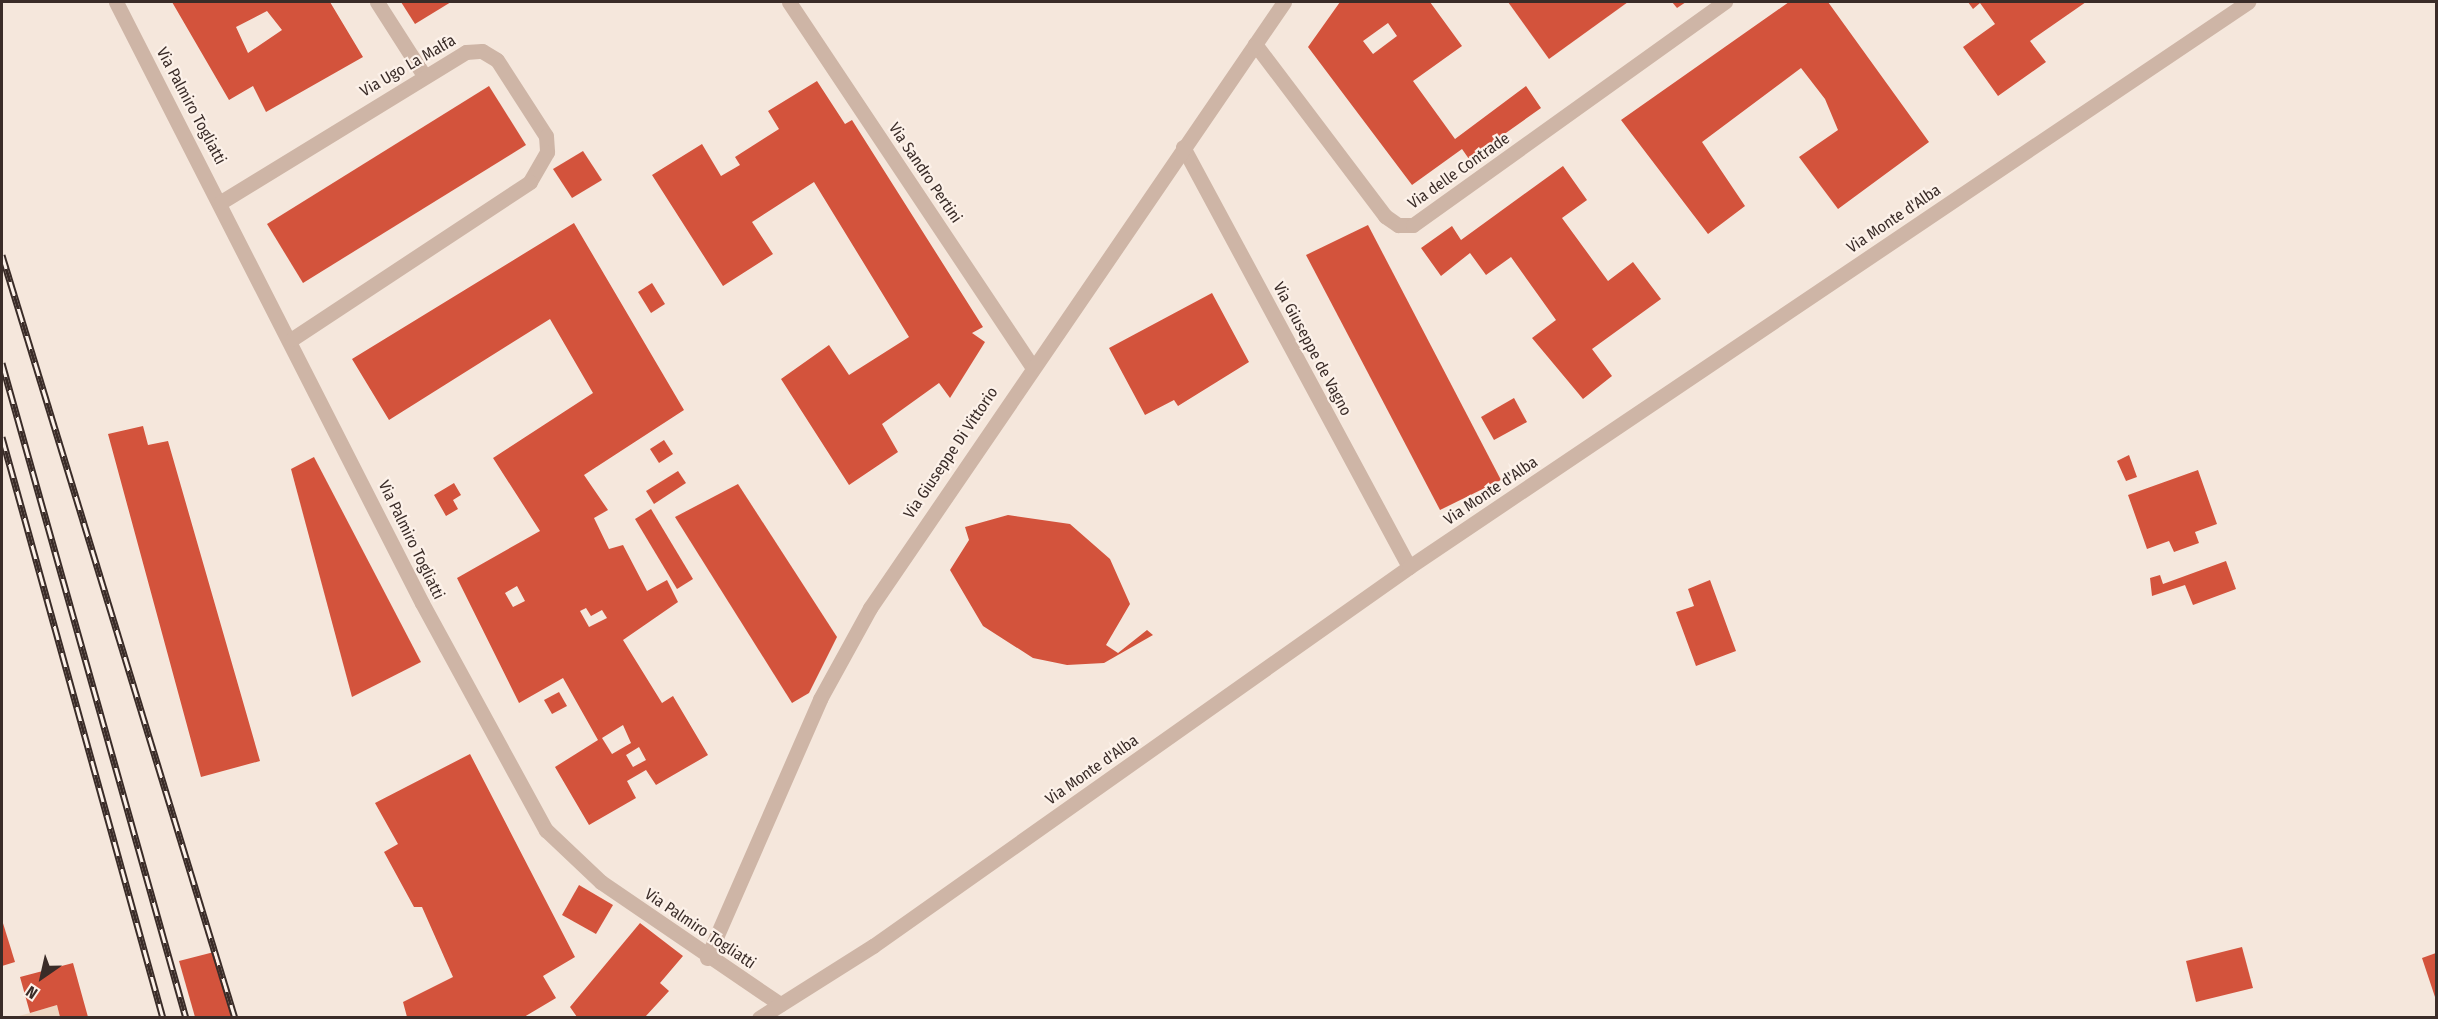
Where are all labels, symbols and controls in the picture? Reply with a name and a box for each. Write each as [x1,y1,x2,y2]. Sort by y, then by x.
street label: Via Ugo La Malfa [357,31,459,101]
street label: Via Palmiro Togliatti [152,44,230,168]
street label: Via Sandro Pertini [884,119,966,227]
street label: Via delle Contrade [1405,129,1513,213]
street label: Via Monte d'Alba [1844,181,1944,257]
street label: Via Giuseppe de Vagno [1269,279,1355,419]
street label: Via Giuseppe Di Vittorio [900,384,1002,522]
street label: Via Monte d'Alba [1441,453,1541,529]
street label: Via Palmiro Togliatti [374,477,448,603]
street label: Via Monte d'Alba [1042,731,1142,809]
street label: Via Palmiro Togliatti [641,885,759,973]
north arrow [12,947,72,1007]
text: N [22,982,41,1003]

